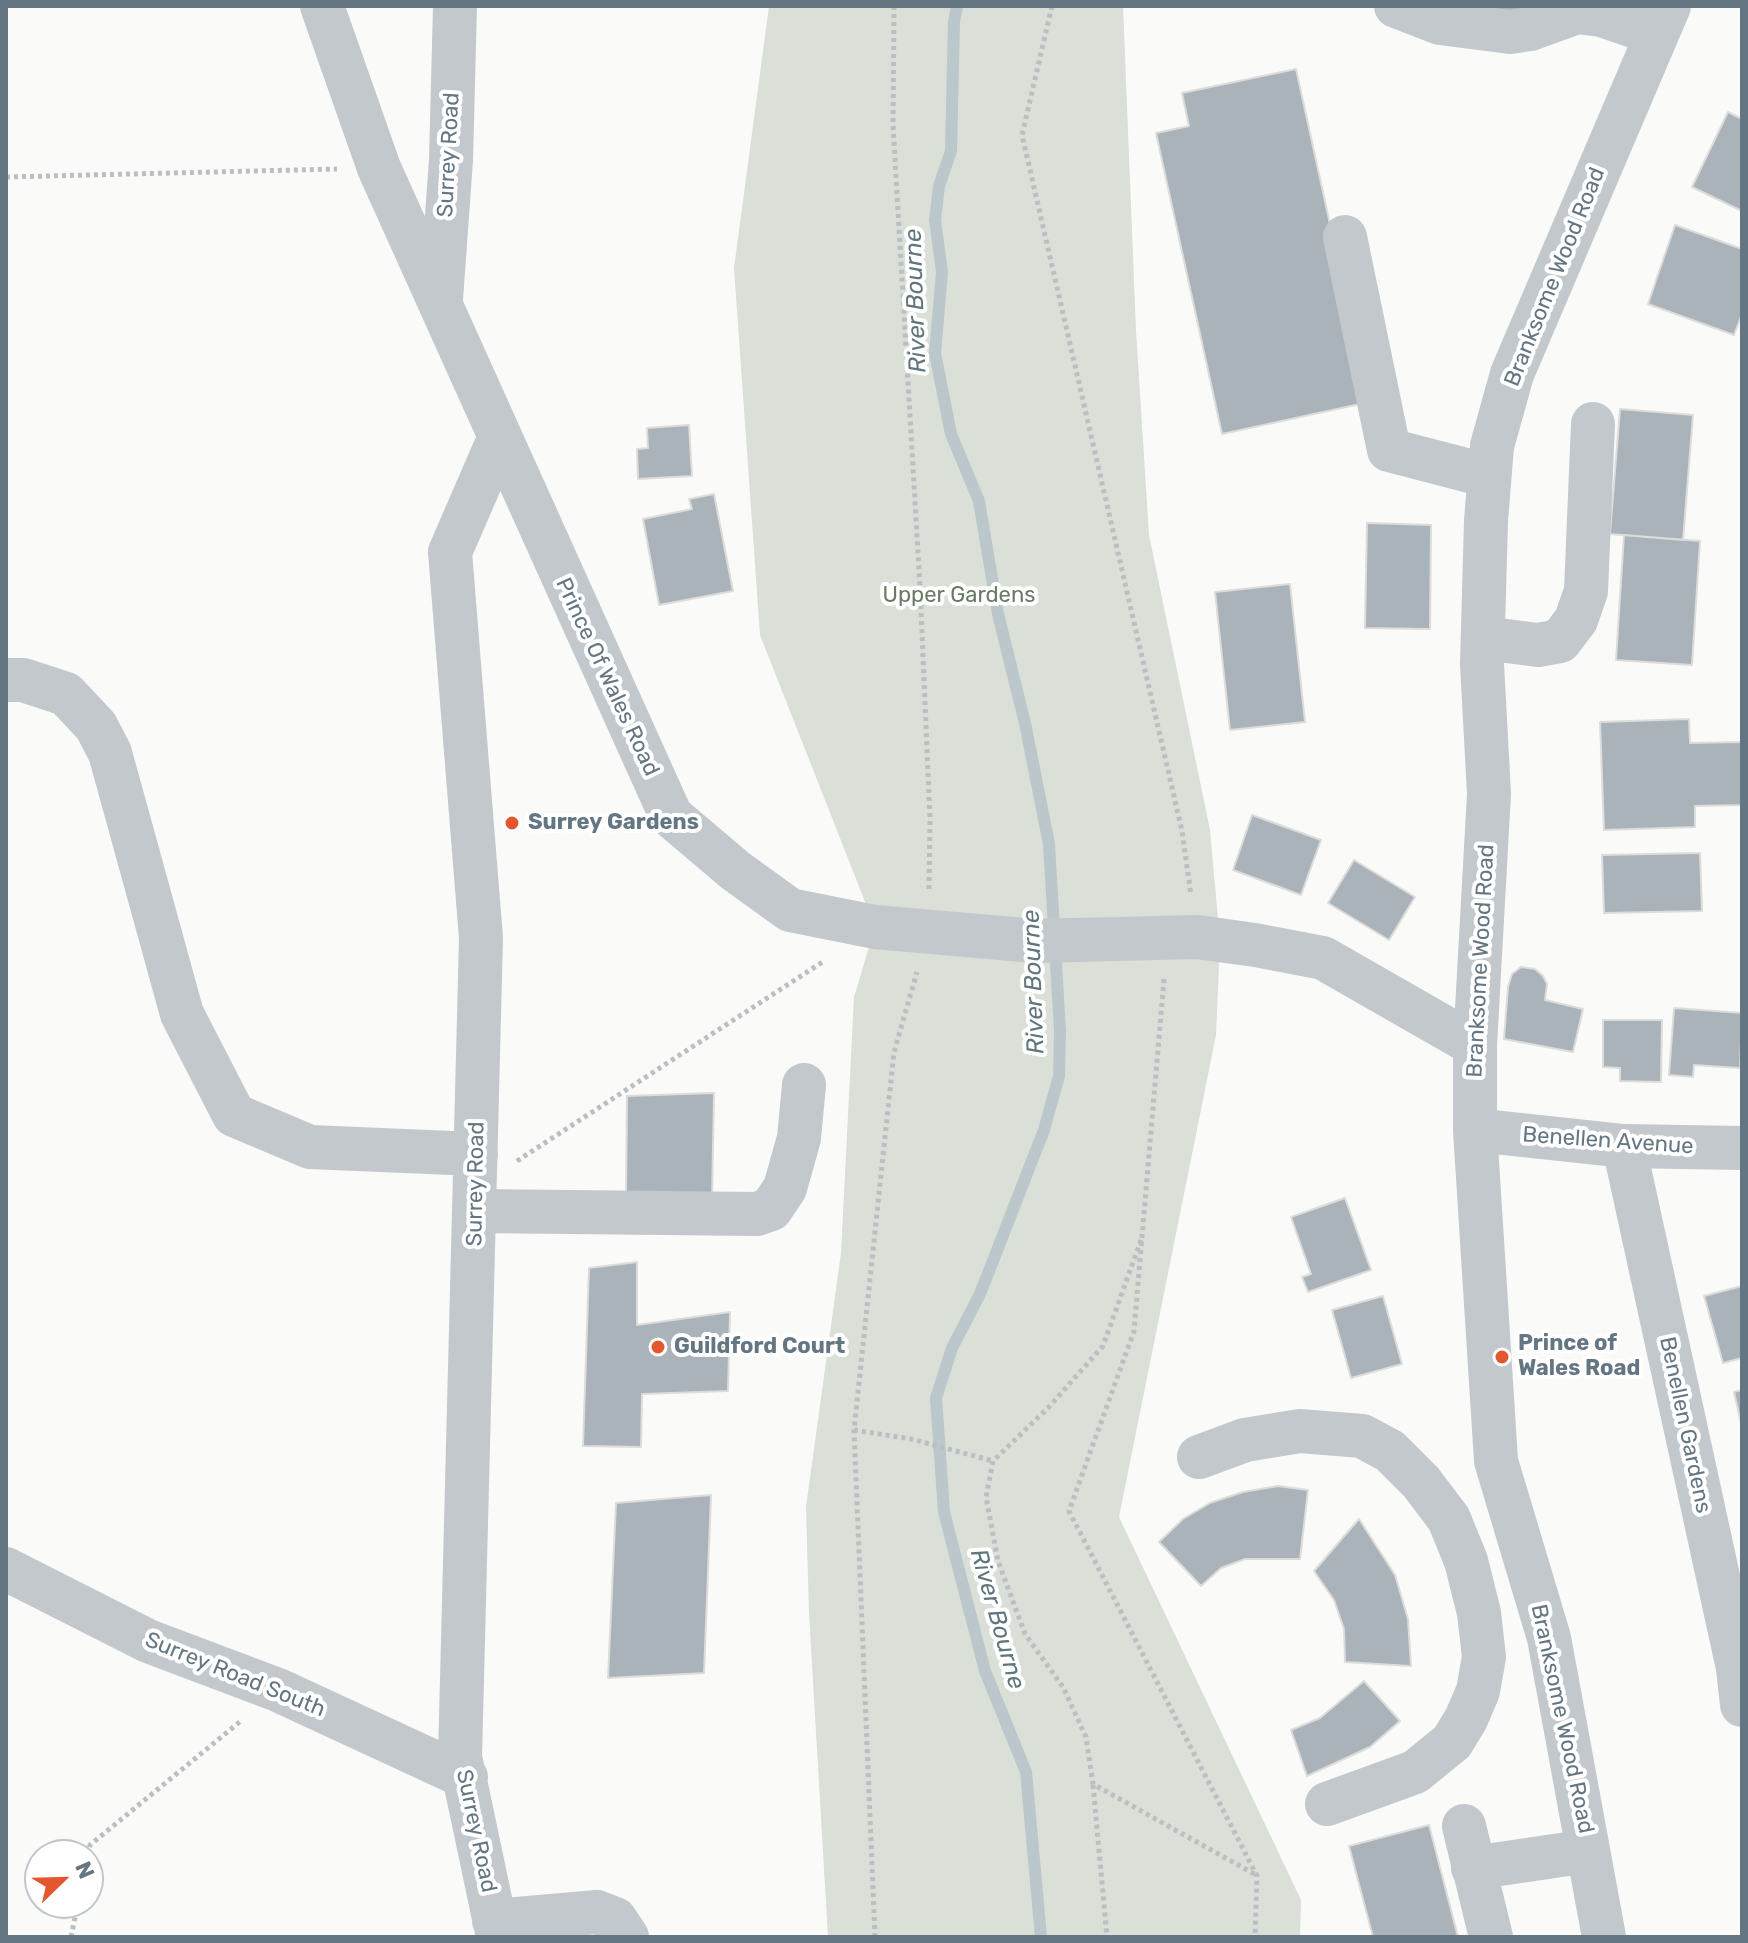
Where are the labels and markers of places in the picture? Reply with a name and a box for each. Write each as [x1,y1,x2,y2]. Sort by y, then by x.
place label: Surrey Gardens [528,810,699,836]
marker: Surrey Gardens [503,814,521,832]
place label: Prince of Wales Road [1518,1331,1640,1382]
place label: Guildford Court [674,1334,845,1360]
marker: Guildford Court [649,1338,667,1356]
marker: Prince of Wales Road [1493,1348,1511,1366]

